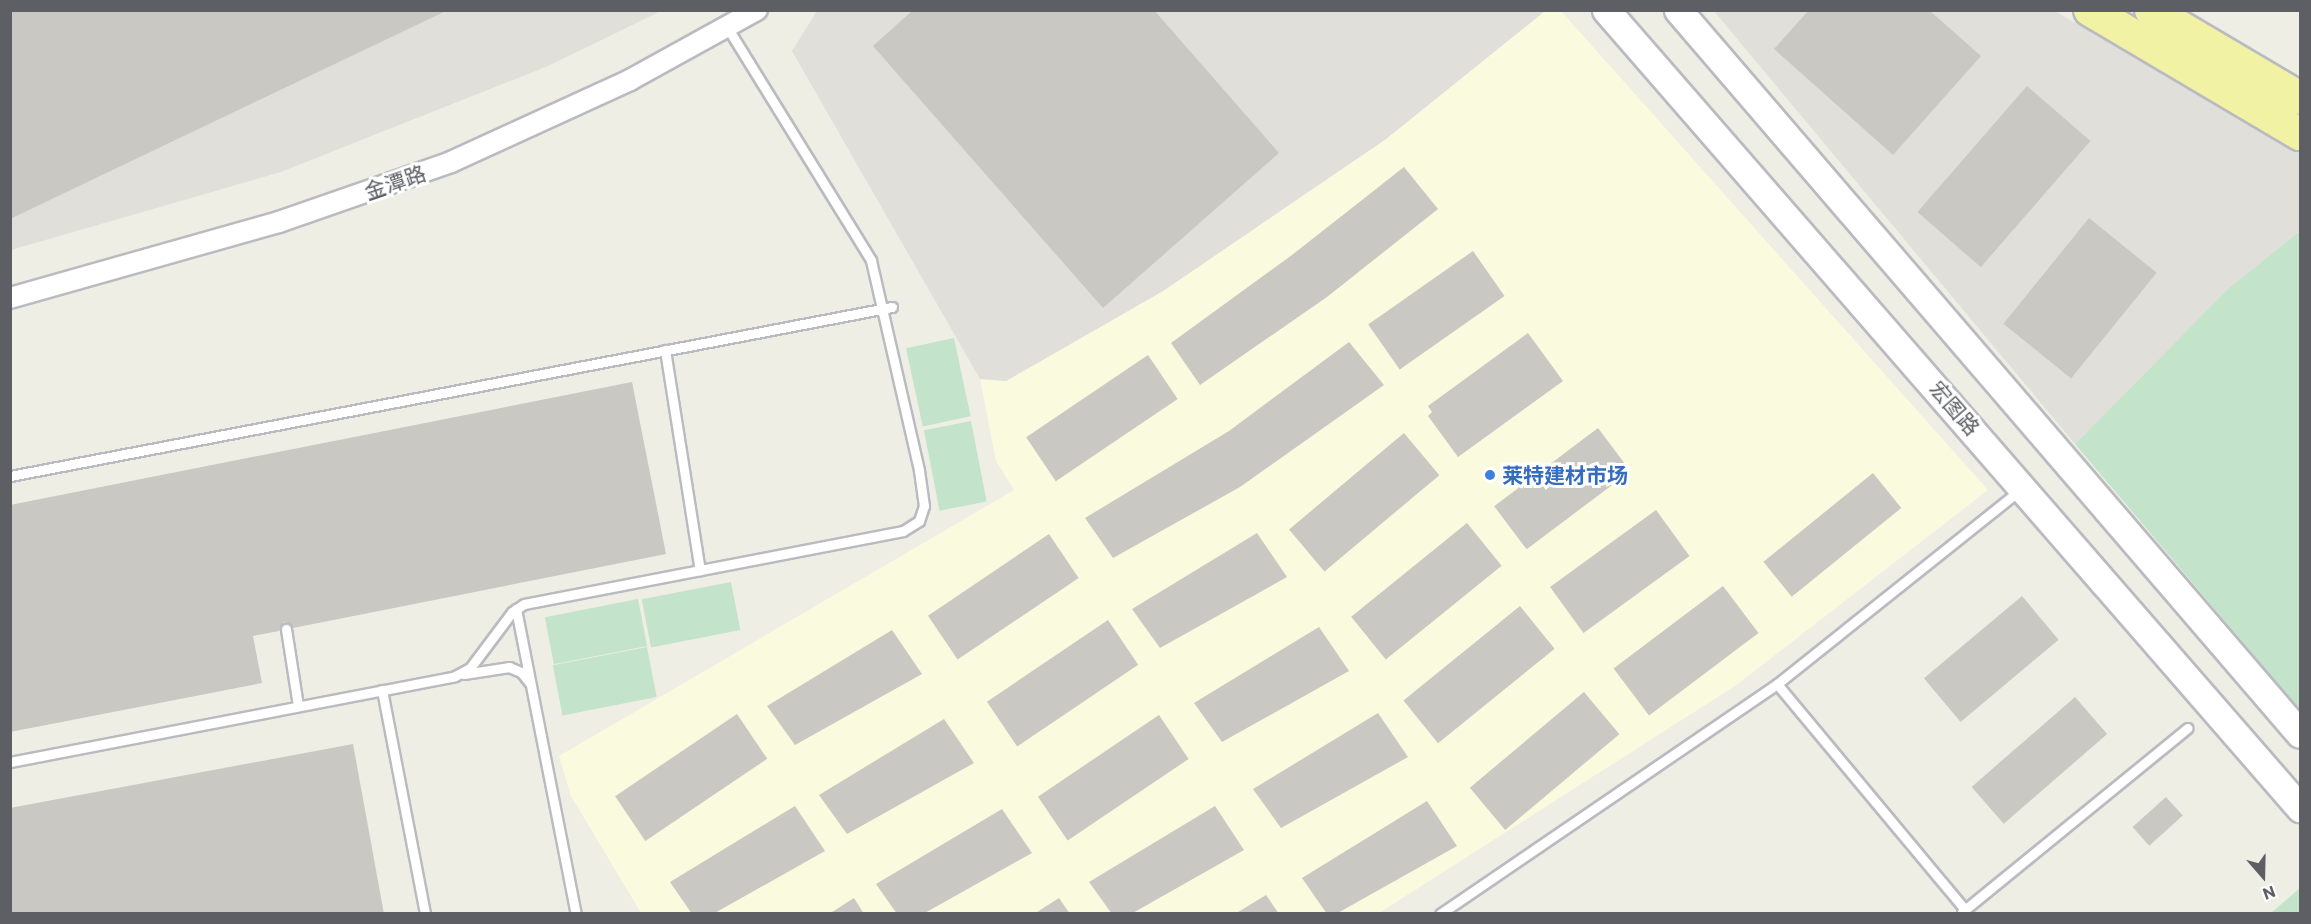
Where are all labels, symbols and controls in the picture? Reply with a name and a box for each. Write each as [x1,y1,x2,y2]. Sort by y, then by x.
street label: 金潭路 [361,160,429,204]
street label: 宏图路 [1925,376,1985,440]
place label: 莱特建材市场 [1502,462,1628,488]
marker: 莱特建材市场 [1483,468,1497,482]
north arrow [2233,846,2293,906]
text: N [2260,882,2278,904]

